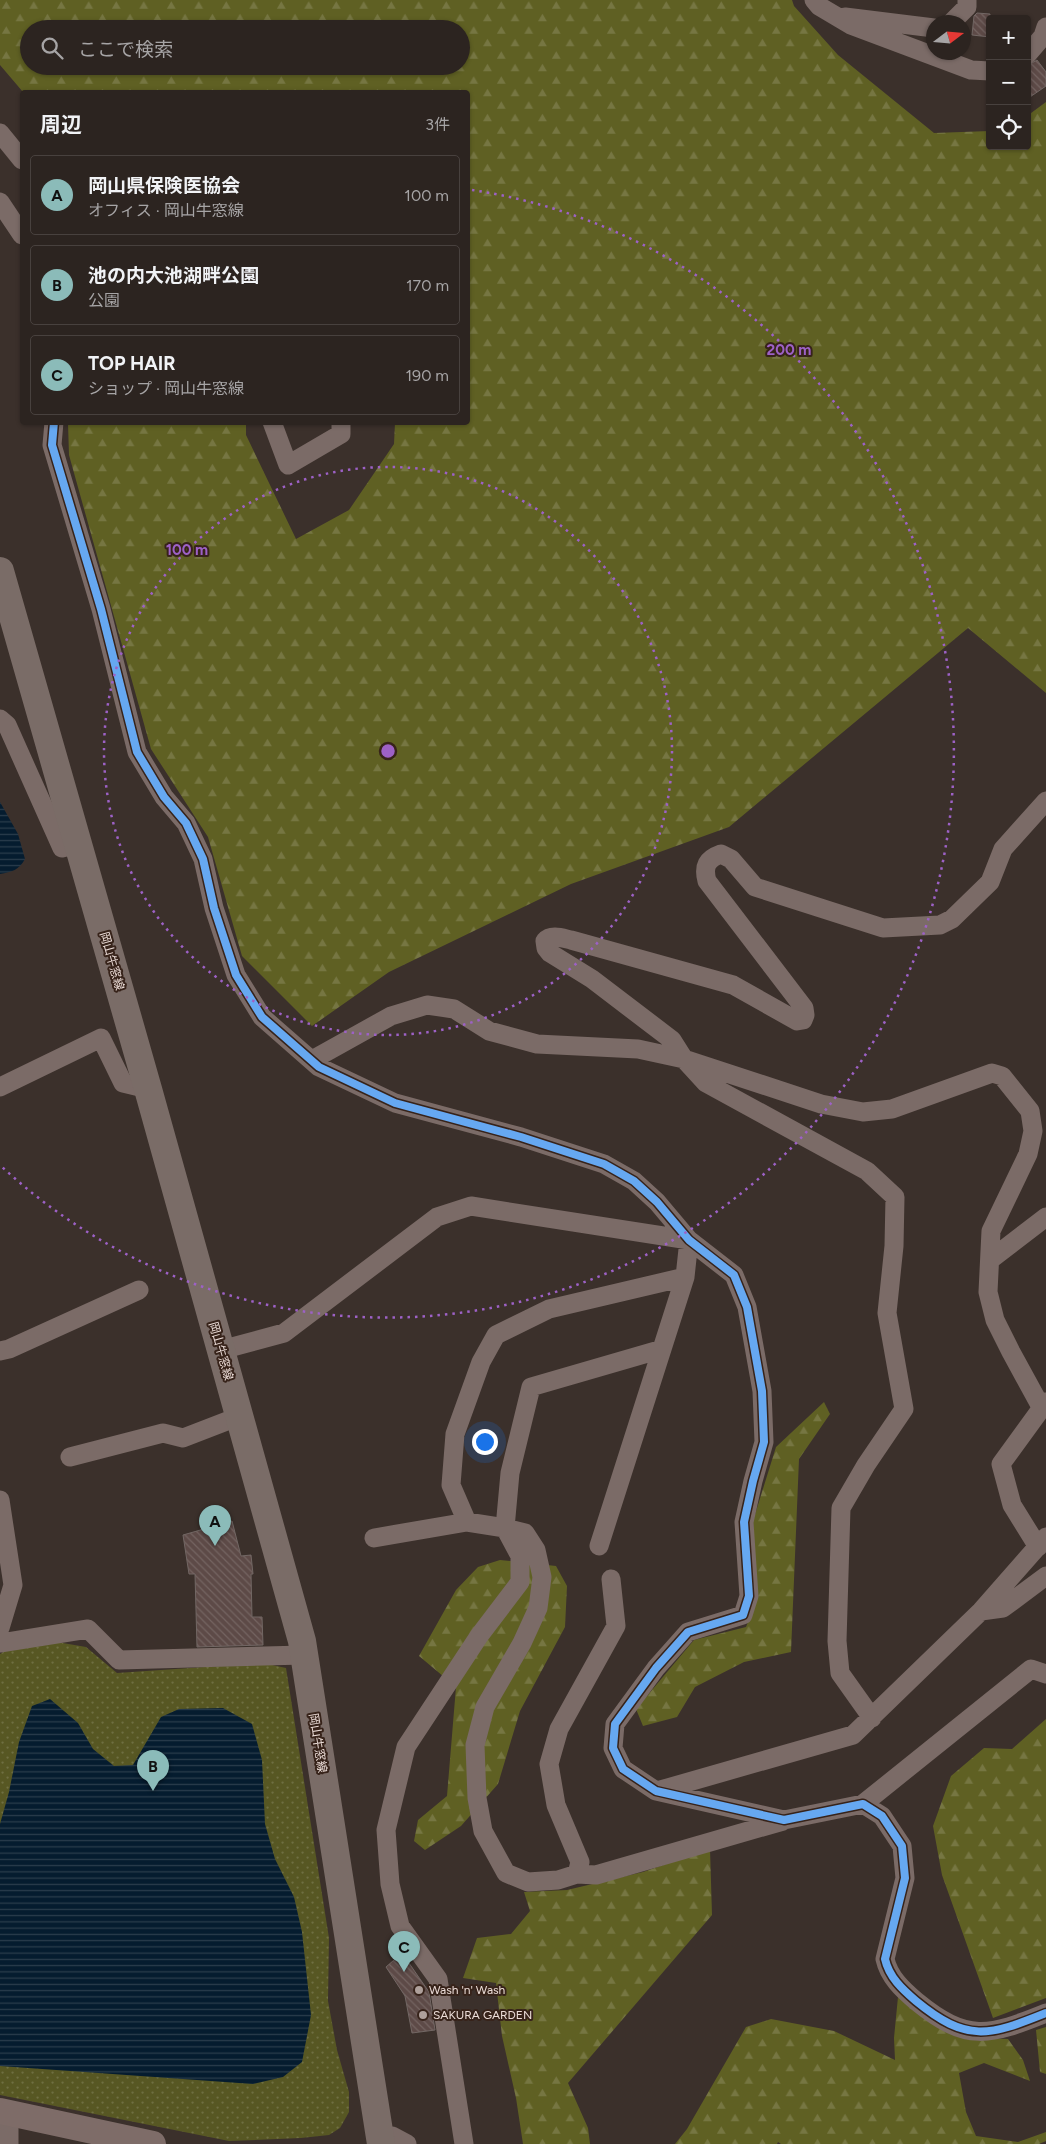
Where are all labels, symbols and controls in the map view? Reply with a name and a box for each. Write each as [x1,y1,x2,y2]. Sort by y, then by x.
north arrow [926,15,971,60]
map controls [986,15,1031,150]
button: + [986,15,1031,60]
search box [20,20,470,75]
icon: search [38,34,66,62]
text: ここで検索 [78,38,173,61]
button: − [986,60,1031,105]
button: locate [986,105,1031,150]
text: 周辺 [40,112,82,137]
text: 3件 [425,115,450,134]
text: 岡山県保険医協会 [88,174,240,197]
text: A [51,186,63,205]
text: 100 m [404,186,449,205]
text: オフィス · 岡山牛窓線 [88,201,244,220]
text: 池の内大池湖畔公園 [88,264,259,287]
text: B [52,276,62,295]
text: 170 m [406,276,449,295]
text: 公園 [88,291,120,310]
text: 200 m [767,341,811,359]
text: TOP HAIR [88,352,176,375]
text: C [51,366,63,385]
text: 190 m [406,366,449,385]
text: ショップ · 岡山牛窓線 [88,379,244,398]
text: 100 m [166,541,208,559]
centre of rings [379,742,397,760]
street label: 岡山牛窓線 [97,930,127,992]
street label: 岡山牛窓線 [206,1320,236,1382]
your location [472,1429,498,1455]
pin: A [199,1505,231,1546]
street label: 岡山牛窓線 [306,1712,330,1774]
pin: B [137,1750,169,1791]
pin: C [388,1931,420,1972]
place label: Wash 'n' Wash [429,1983,506,1997]
marker: Wash 'n' Wash [413,1984,425,1996]
place label: SAKURA GARDEN [433,2008,532,2022]
marker: SAKURA GARDEN [417,2009,429,2021]

